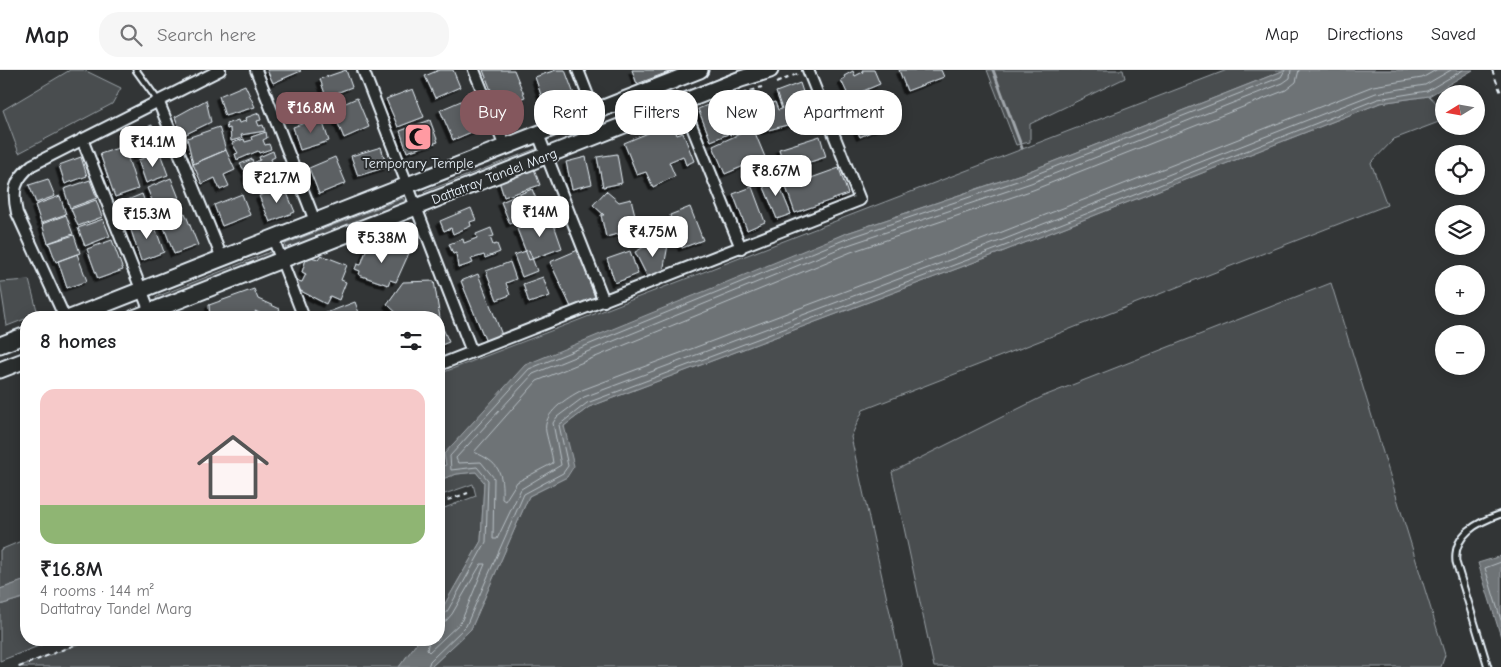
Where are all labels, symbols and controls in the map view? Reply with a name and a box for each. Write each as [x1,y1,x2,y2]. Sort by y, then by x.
search box [99,12,449,57]
text: Map [25,21,69,49]
icon: search [117,21,145,49]
text: Search here [157,24,256,46]
text: Map [1265,24,1299,45]
text: Directions [1327,24,1403,45]
text: Saved [1431,24,1476,45]
north arrow [1435,85,1485,135]
map controls [1435,85,1485,375]
chip: Buy [460,90,524,135]
chip: Rent [534,90,605,135]
chip: Filters [615,90,698,135]
chip: New [708,90,775,135]
chip: Apartment [785,90,902,135]
pin: ₹16.8M [270,92,352,134]
text: ₹16.8M [287,99,335,117]
mosque icon: Temporary Temple [403,122,433,152]
pin: ₹14.1M [112,126,194,168]
text: ₹14.1M [131,133,175,151]
street label: Dattatray Tandel Marg [429,145,559,208]
button: locate [1435,145,1485,195]
pin: ₹8.67M [735,154,817,197]
place label: Temporary Temple [363,155,473,172]
pin: ₹21.7M [236,162,318,204]
text: ₹8.67M [752,162,800,180]
text: ₹21.7M [254,169,300,187]
pin: ₹14M [510,196,570,238]
pin: ₹15.3M [106,198,188,240]
text: ₹14M [522,203,558,221]
text: ₹15.3M [123,205,171,223]
button: layers [1435,205,1485,255]
pin: ₹4.75M [612,216,694,258]
pin: ₹5.38M [341,222,423,264]
text: ₹4.75M [629,223,677,241]
text: ₹5.38M [357,229,407,247]
button: + [1435,265,1485,315]
button: − [1435,325,1485,375]
icon: filters [397,327,425,355]
text: 8 homes [40,329,116,353]
icon: home [188,422,278,512]
text: ₹16.8M [40,557,103,581]
text: 4 rooms · 144 m² [40,582,154,600]
text: Dattatray Tandel Marg [40,600,192,618]

